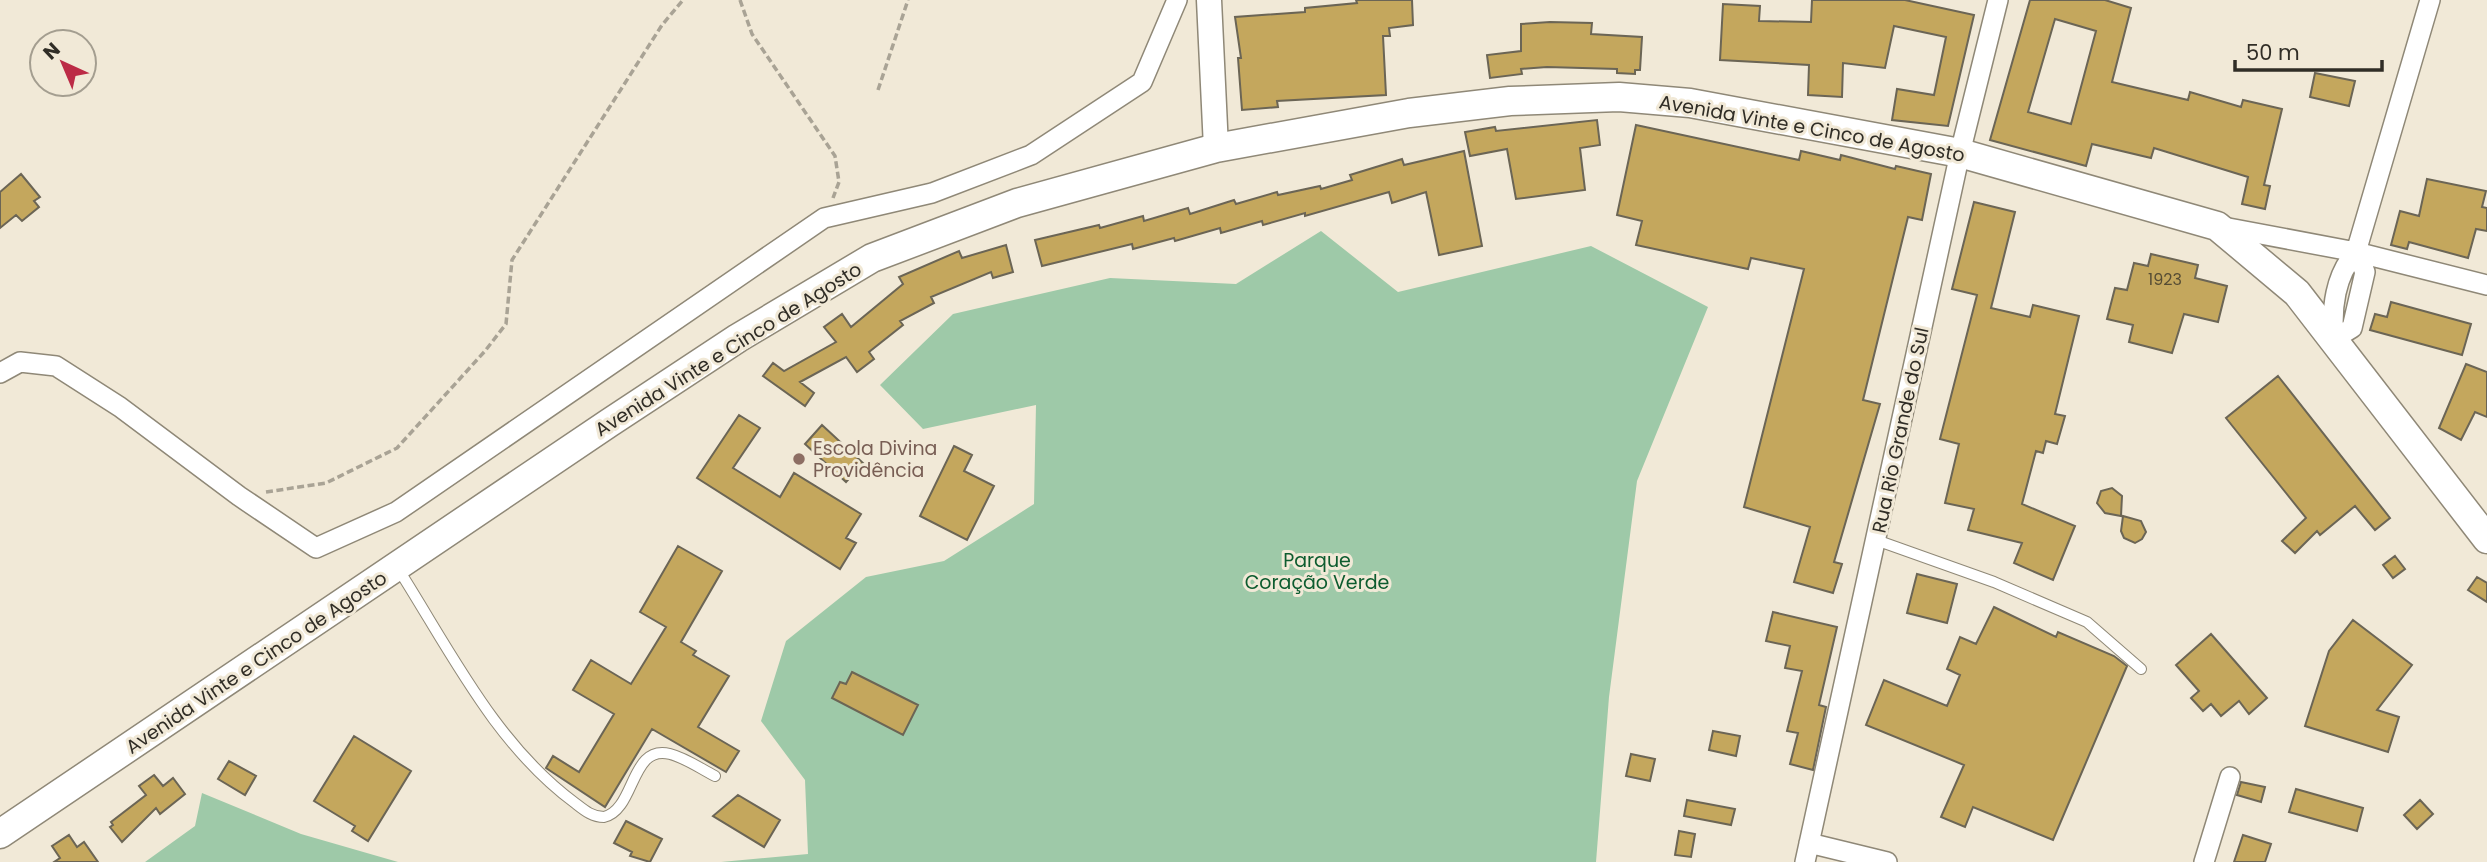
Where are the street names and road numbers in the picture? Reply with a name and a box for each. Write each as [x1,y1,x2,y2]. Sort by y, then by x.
street label: Avenida Vinte e Cinco de Agosto [1657,88,1967,169]
street label: Avenida Vinte e Cinco de Agosto [590,256,867,443]
street label: Rua Rio Grande do Sul [1865,325,1935,535]
street label: Avenida Vinte e Cinco de Agosto [120,565,392,760]

